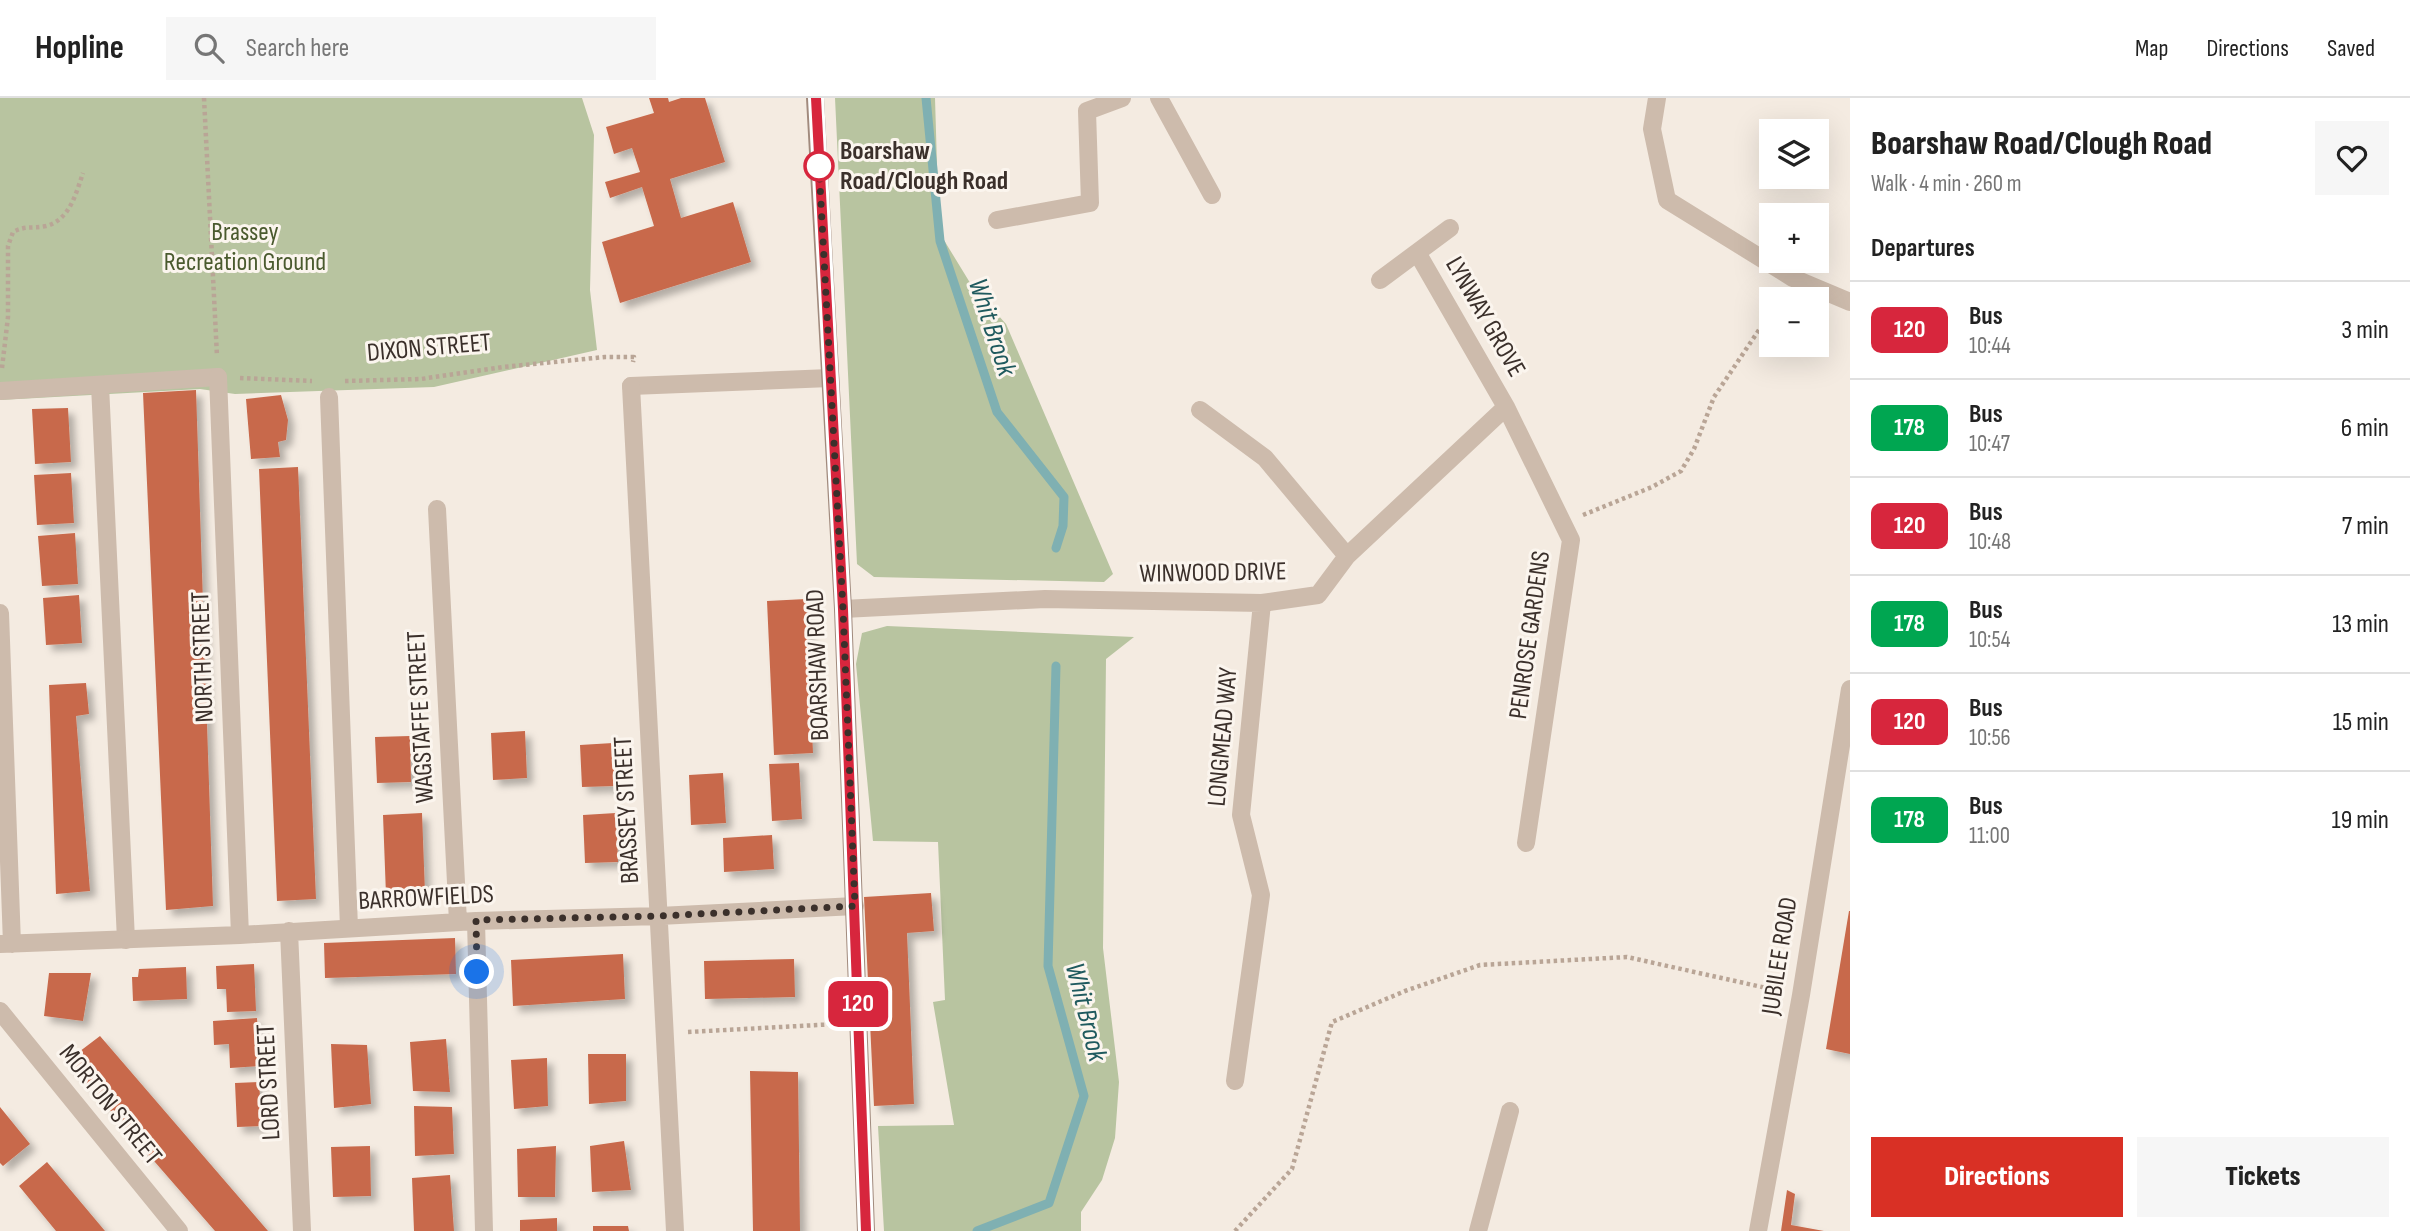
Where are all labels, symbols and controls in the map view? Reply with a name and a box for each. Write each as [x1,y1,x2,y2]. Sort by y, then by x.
search box [166,17,656,80]
text: Hopline [35,28,124,68]
icon: search [190,29,228,67]
text: Search here [246,33,349,64]
text: Map [2135,34,2168,63]
text: Directions [2206,34,2289,63]
text: Saved [2327,34,2375,63]
map controls [1759,119,1829,357]
button: layers [1759,119,1829,189]
button: heart [2315,121,2389,195]
text: Boarshaw Road/Clough Road [1871,124,2212,164]
place label: Boarshaw Road/Clough Road [840,136,1008,197]
marker: Boarshaw Road/Clough Road [804,151,834,181]
text: Walk · 4 min · 260 m [1871,170,2021,198]
button: + [1759,203,1829,273]
park label: Brassey Recreation Ground [164,217,326,278]
text: Departures [1871,233,1975,264]
street label: LYNWAY GROVE [1438,252,1532,382]
water label: Whit Brook [961,274,1024,381]
button: − [1759,287,1829,357]
text: Bus [1969,301,2003,332]
text: 120 [1894,315,1925,344]
text: 3 min [2341,315,2389,346]
street label: DIXON STREET [366,327,492,369]
text: 10:44 [1969,332,2011,360]
text: Bus [1969,399,2003,430]
text: 178 [1894,413,1925,442]
text: 6 min [2341,413,2389,444]
text: 10:47 [1969,430,2010,458]
text: Bus [1969,497,2003,528]
text: 120 [1894,511,1925,540]
text: 7 min [2342,511,2389,542]
text: 10:48 [1969,528,2011,556]
street label: PENROSE GARDENS [1503,549,1557,721]
street label: WINWOOD DRIVE [1139,556,1287,590]
street label: BOARSHAW ROAD [800,589,836,741]
street label: NORTH STREET [185,591,221,723]
text: Bus [1969,595,2003,626]
text: 178 [1894,609,1925,638]
text: 13 min [2332,609,2389,640]
text: 10:54 [1969,626,2010,654]
street label: WAGSTAFFE STREET [401,630,441,804]
street label: LONGMEAD WAY [1201,666,1245,808]
text: Bus [1969,693,2003,724]
text: 120 [1894,707,1925,736]
text: 15 min [2333,707,2389,738]
text: 10:56 [1969,724,2011,752]
street label: BRASSEY STREET [608,736,646,884]
text: Bus [1969,791,2003,822]
text: 178 [1894,805,1925,834]
text: 19 min [2332,805,2389,836]
text: 11:00 [1969,822,2010,850]
street label: BARROWFIELDS [357,879,495,917]
street label: JUBILEE ROAD [1755,895,1805,1018]
your location [459,954,494,989]
water label: Whit Brook [1058,959,1115,1066]
line badge: 120 [818,981,898,1027]
text: 120 [842,989,874,1018]
street label: LORD STREET [250,1023,288,1141]
street label: MORTON STREET [52,1039,168,1171]
button: Directions [1871,1137,2123,1217]
button: Tickets [2137,1137,2389,1217]

